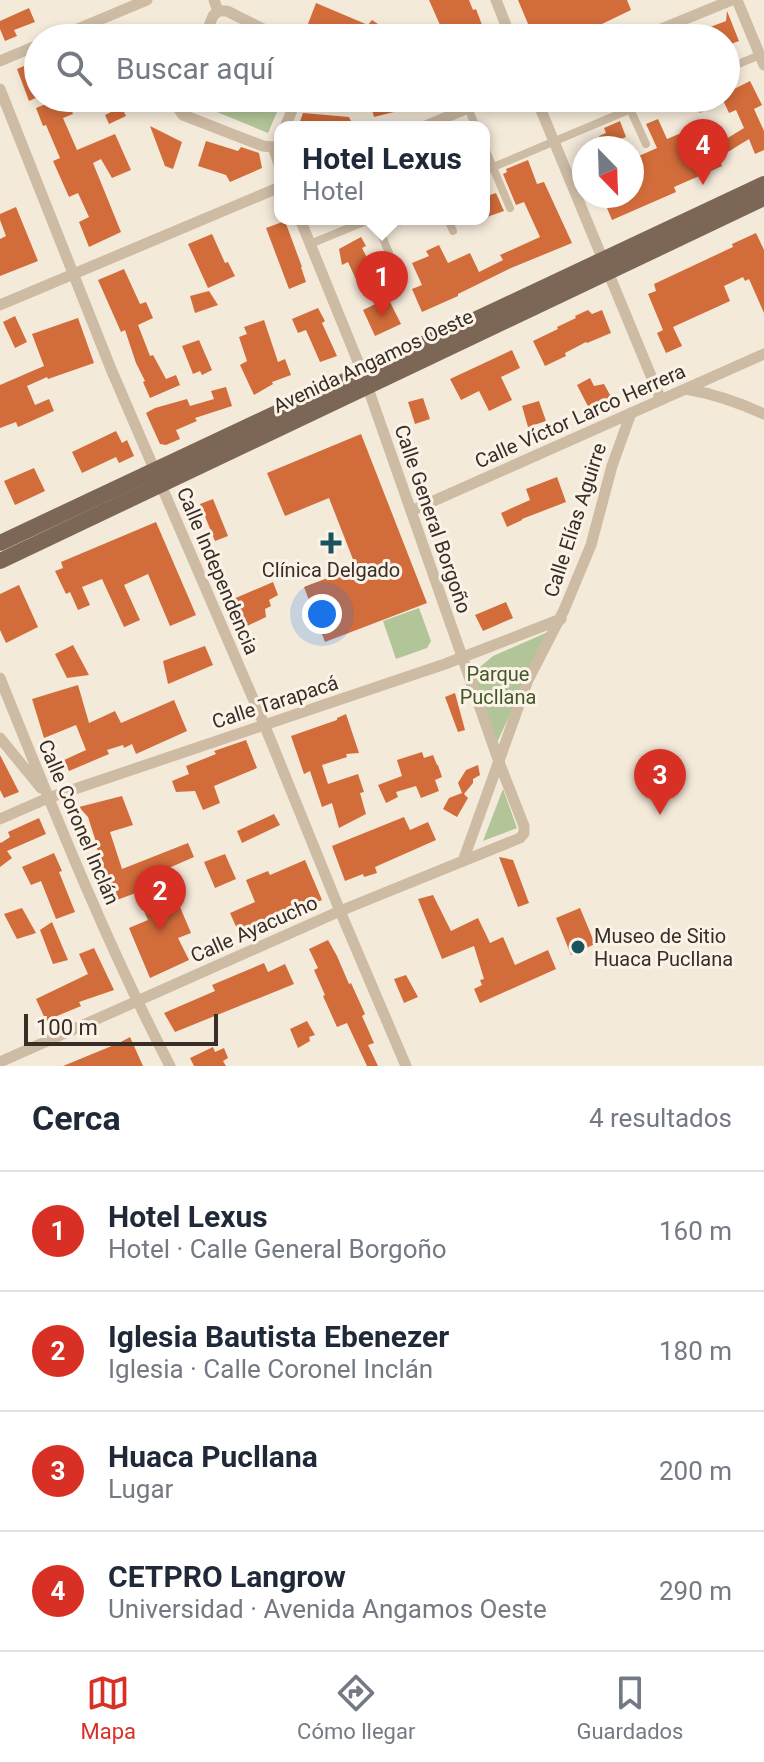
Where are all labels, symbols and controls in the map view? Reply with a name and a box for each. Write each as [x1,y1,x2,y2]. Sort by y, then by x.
search box [24,24,740,112]
icon: search [52,46,96,90]
text: Buscar aquí [116,51,274,86]
pin: 4 [677,119,729,185]
popup [274,121,490,225]
north arrow [572,136,644,208]
text: Hotel Lexus [302,141,462,176]
text: Hotel [302,176,364,206]
pin: 1 [356,251,408,317]
street label: Avenida Angamos Oeste [269,304,477,418]
street label: Calle Víctor Larco Herrera [471,359,689,473]
street label: Calle General Borgoño [389,422,477,616]
street label: Calle Elías Aguirre [539,440,611,600]
street label: Calle Independencia [172,484,264,658]
marker: Clínica Delgado [320,532,342,554]
place label: Clínica Delgado [262,558,400,582]
your location [302,594,342,634]
park label: Parque Pucllana [460,662,536,709]
street label: Calle Tarapacá [209,670,341,734]
street label: Calle Coronel Inclán [33,736,125,908]
pin: 3 [634,749,686,815]
pin: 2 [134,865,186,931]
street label: Calle Ayacucho [187,890,321,968]
place label: Museo de Sitio Huaca Pucllana [594,924,733,971]
marker: Museo de Sitio Huaca Pucllana [569,938,587,956]
scale bar [24,1010,218,1046]
text: 100 m [36,1015,98,1040]
text: Cerca [32,1098,121,1138]
text: 4 resultados [589,1103,732,1133]
text: Hotel Lexus [108,1199,268,1234]
text: 1 [51,1216,65,1246]
text: 160 m [659,1216,732,1246]
text: Hotel · Calle General Borgoño [108,1234,447,1264]
text: Iglesia Bautista Ebenezer [108,1319,449,1354]
text: 2 [51,1336,65,1366]
text: 180 m [659,1336,732,1366]
text: Iglesia · Calle Coronel Inclán [108,1354,433,1384]
text: Huaca Pucllana [108,1439,318,1474]
text: 3 [51,1456,65,1486]
text: 200 m [659,1456,732,1486]
text: Lugar [108,1474,173,1504]
text: CETPRO Langrow [108,1559,346,1594]
text: 4 [51,1576,65,1606]
text: 290 m [659,1576,732,1606]
text: Universidad · Avenida Angamos Oeste [108,1594,547,1624]
tab: Mapa [81,1671,136,1744]
tab: Cómo llegar [297,1671,415,1744]
tab: Guardados [576,1671,683,1744]

